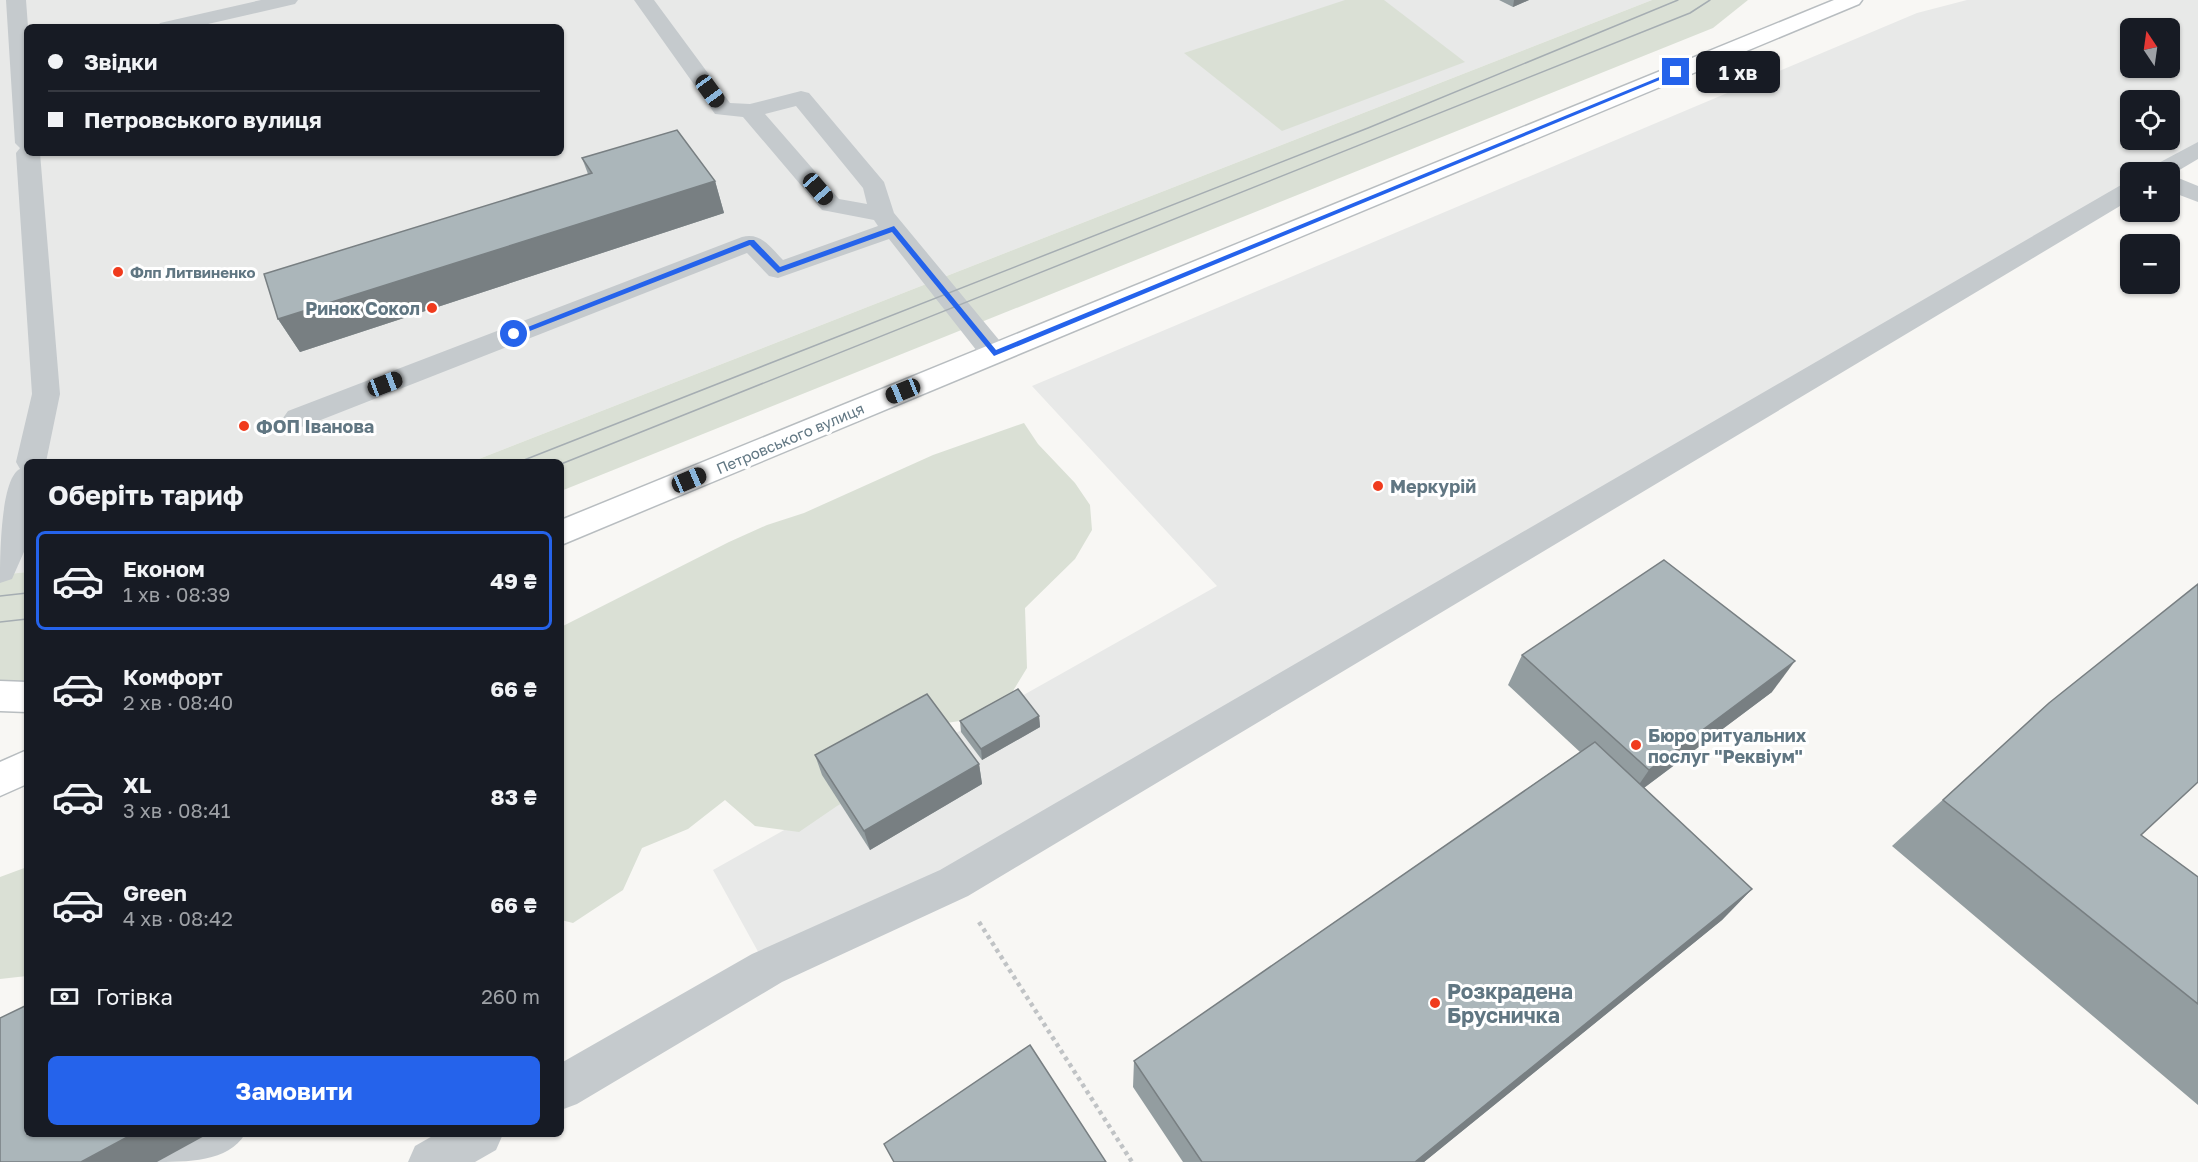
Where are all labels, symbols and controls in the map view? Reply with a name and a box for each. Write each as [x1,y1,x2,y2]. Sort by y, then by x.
north arrow [2120,18,2180,78]
map controls [2120,18,2180,294]
text: Звідки [84,48,157,75]
callout: 1 хв [1697,51,1781,93]
route end [1662,58,1689,85]
text: 1 хв [1719,60,1757,84]
car [692,71,728,111]
button: locate [2120,90,2180,150]
text: Петровського вулиця [84,106,322,133]
button: + [2120,162,2180,222]
car [799,170,837,208]
button: − [2120,234,2180,294]
place label: Флп Литвиненко [130,263,256,281]
marker: Флп Литвиненко [111,265,125,279]
place label: Ринок Сокол [305,297,420,319]
marker: Ринок Сокол [425,301,439,315]
route start [500,320,527,347]
car [365,369,405,399]
car [883,376,923,406]
street label: Петровського вулиця [713,399,867,477]
place label: ФОП Іванова [256,415,374,437]
marker: ФОП Іванова [237,419,251,433]
car [669,465,709,495]
place label: Меркурій [1390,475,1476,497]
text: Оберіть тариф [48,479,244,511]
marker: Меркурій [1371,479,1385,493]
icon: car [51,554,105,608]
text: Економ [123,555,205,582]
text: 49 ₴ [490,567,537,594]
text: 1 хв · 08:39 [123,582,230,606]
icon: car [51,662,105,716]
text: Комфорт [123,663,223,690]
text: 66 ₴ [490,675,537,702]
text: 2 хв · 08:40 [123,690,233,714]
place label: Бюро ритуальних послуг "Реквіум" [1648,724,1807,767]
marker: Бюро ритуальних послуг "Реквіум" [1629,738,1643,752]
icon: car [51,770,105,824]
text: XL [123,771,151,798]
text: 83 ₴ [491,783,537,810]
text: 3 хв · 08:41 [123,798,231,822]
icon: car [51,878,105,932]
text: Green [123,879,187,906]
text: 66 ₴ [490,891,537,918]
text: 4 хв · 08:42 [123,906,233,930]
place label: Розкрадена Брусничка [1447,978,1573,1028]
icon: cash [48,980,81,1013]
text: Готівка [96,983,173,1010]
text: 260 m [481,984,540,1008]
marker: Розкрадена Брусничка [1428,996,1442,1010]
button: Замовити [48,1056,540,1125]

